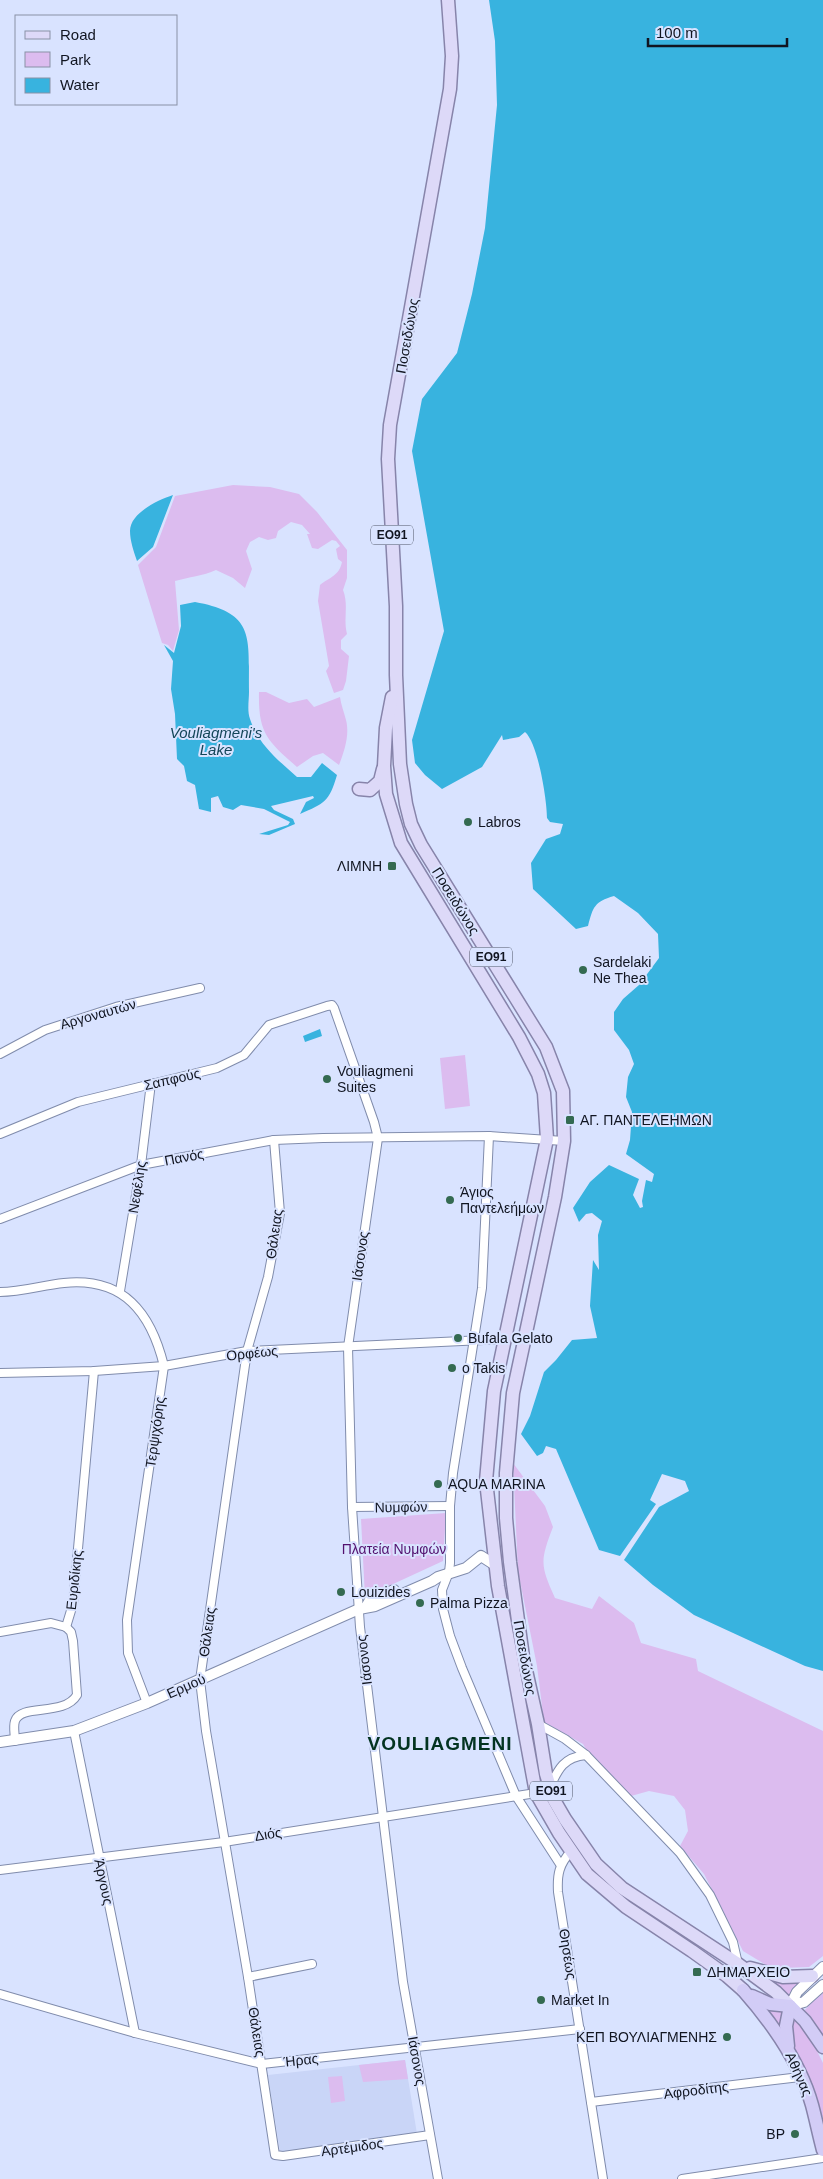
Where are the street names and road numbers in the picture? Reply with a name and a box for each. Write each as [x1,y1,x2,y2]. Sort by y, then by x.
street label: Ποσειδώνος [393,297,422,375]
road number: ΕΟ91 [371,526,413,544]
street label: Ποσειδώνος [429,864,483,938]
road number: ΕΟ91 [470,948,512,966]
street label: Αργοναυτών [58,996,138,1032]
street label: Σαπφούς [142,1065,202,1093]
street label: Πανός [163,1145,205,1169]
street label: Νεφέλης [125,1159,149,1215]
street label: Θάλειας [263,1208,285,1260]
street label: Ιάσονος [349,1230,371,1282]
street label: Ορφέως [225,1342,279,1364]
street label: Τερψιχόρης [142,1395,168,1469]
street label: Νυμφών [374,1499,428,1515]
street label: Ευριδίκης [63,1549,85,1611]
street label: Θάλειας [196,1606,218,1658]
street label: Ποσειδώνος [511,1619,540,1697]
street label: Ιάσονος [353,1634,375,1686]
street label: Ερμού [164,1670,208,1702]
road number: ΕΟ91 [530,1782,572,1800]
street label: Διός [253,1824,283,1844]
street label: Άργους [91,1858,117,1907]
street label: Θησέως [556,1927,580,1981]
street label: Θάλειας [245,2006,269,2058]
street label: Ιάσονος [405,2035,429,2087]
street label: Αθήνας [782,2049,816,2099]
street label: Ήρας [282,2050,319,2070]
street label: Αφροδίτης [663,2078,730,2102]
street label: Αρτέμιδος [320,2135,384,2159]

